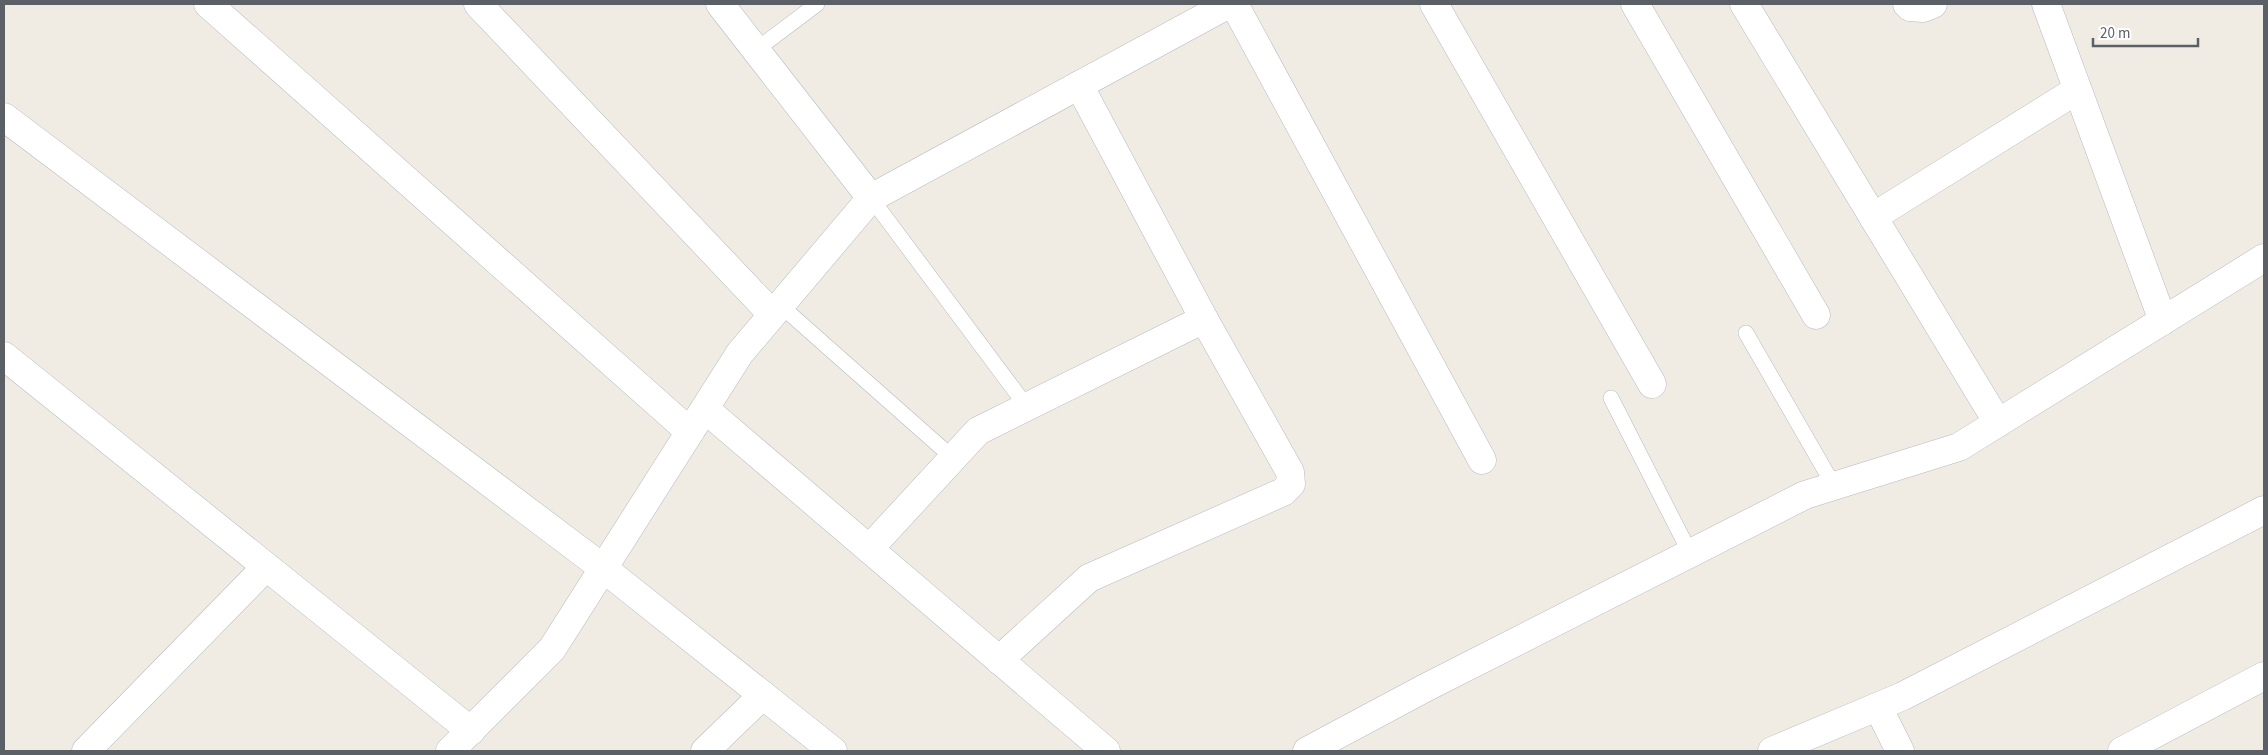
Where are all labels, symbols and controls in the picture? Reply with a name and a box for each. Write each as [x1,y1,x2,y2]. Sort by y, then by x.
scale bar [2093,15,2198,47]
text: 20 m [2100,23,2130,44]

